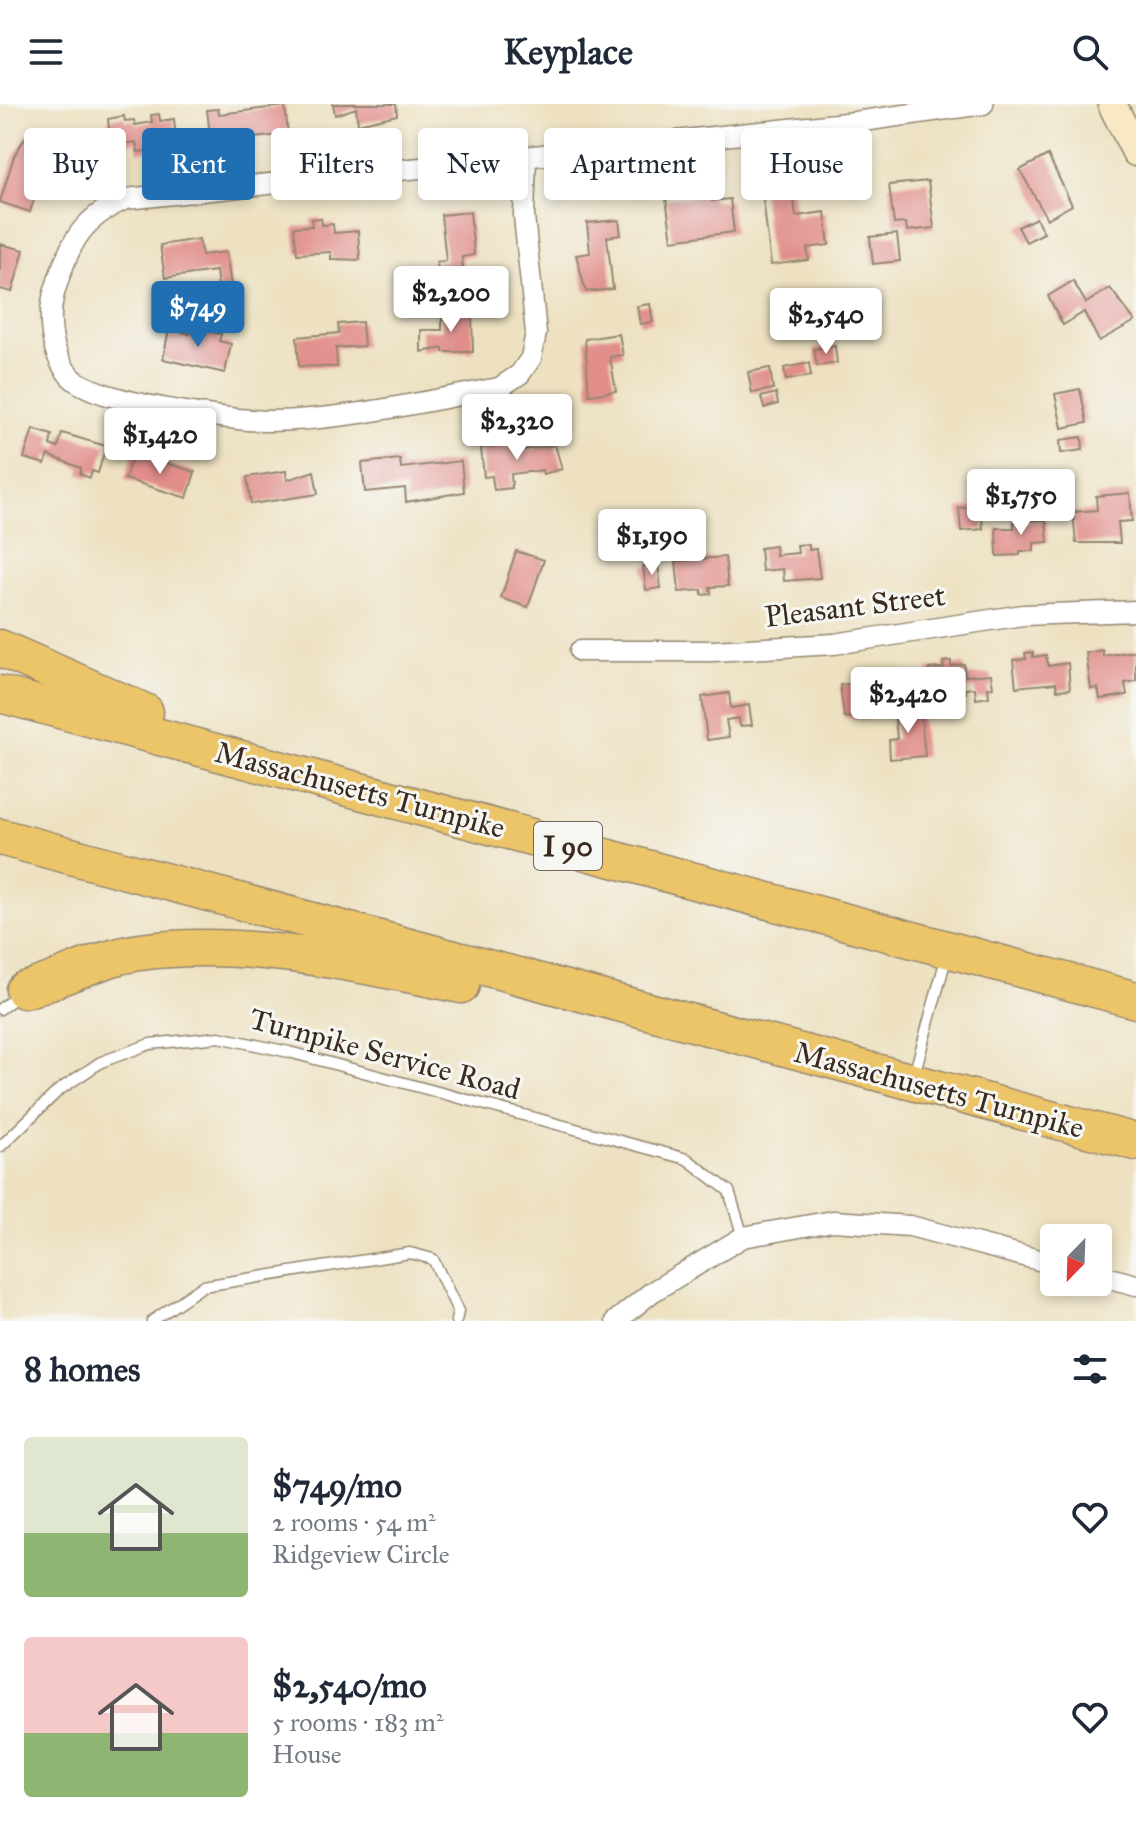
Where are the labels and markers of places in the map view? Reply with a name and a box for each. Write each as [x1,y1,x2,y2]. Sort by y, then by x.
pin: $2,200 [386,266,516,334]
pin: $749 [151,281,245,349]
pin: $2,540 [761,288,891,356]
pin: $2,320 [452,394,582,462]
pin: $1,420 [95,408,225,476]
pin: $1,750 [956,469,1086,537]
pin: $1,190 [587,509,717,577]
pin: $2,420 [843,667,973,735]

